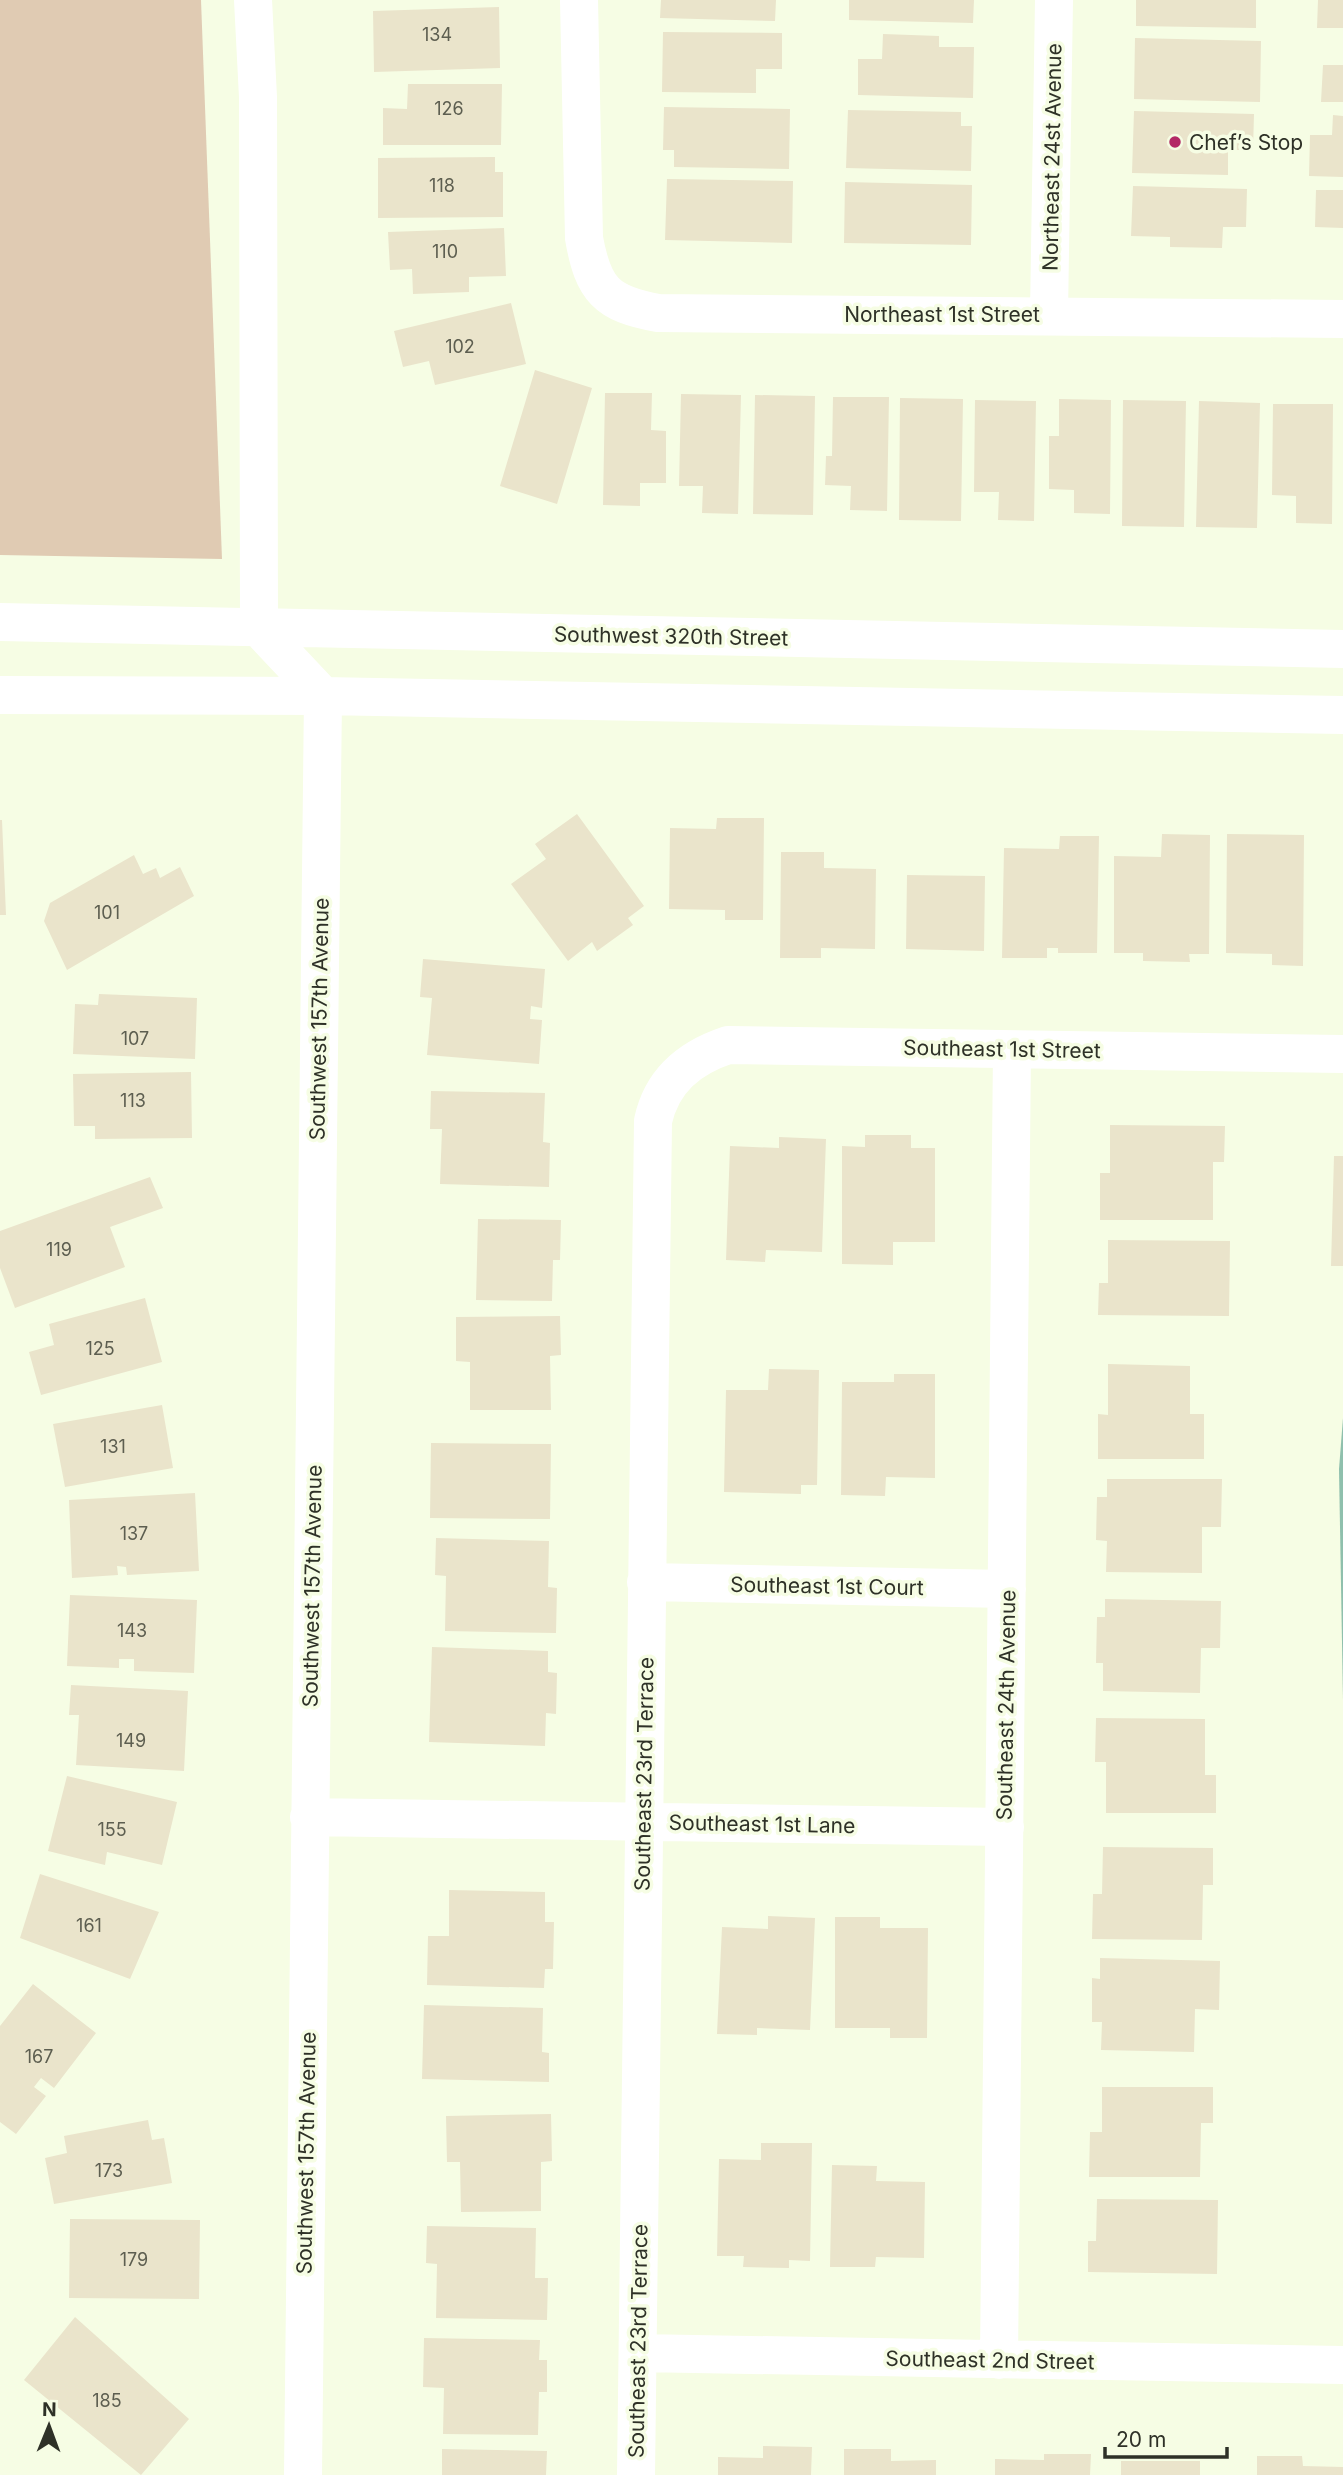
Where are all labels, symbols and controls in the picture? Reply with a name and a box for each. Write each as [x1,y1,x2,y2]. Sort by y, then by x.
house number: 134 [422,24,452,45]
street label: Northeast 24st Avenue [1038,43,1066,271]
house number: 126 [434,98,464,119]
place label: Chef’s Stop [1189,130,1303,155]
marker: Chef’s Stop [1167,134,1183,150]
house number: 118 [429,175,455,196]
house number: 110 [432,241,458,262]
street label: Northeast 1st Street [844,302,1040,327]
house number: 102 [445,336,475,357]
street label: Southwest 320th Street [554,621,789,651]
street label: Southwest 157th Avenue [304,897,334,1141]
house number: 101 [94,902,120,923]
house number: 107 [121,1028,149,1049]
street label: Southeast 1st Street [903,1035,1101,1063]
house number: 113 [120,1090,146,1111]
house number: 119 [46,1239,72,1260]
house number: 125 [85,1338,115,1359]
house number: 131 [100,1436,126,1457]
street label: Southwest 157th Avenue [297,1464,327,1708]
house number: 137 [120,1523,148,1544]
street label: Southeast 1st Court [730,1572,924,1600]
street label: Southeast 24th Avenue [991,1589,1021,1821]
house number: 143 [117,1620,147,1641]
street label: Southeast 23rd Terrace [629,1657,659,1891]
house number: 149 [116,1730,146,1751]
street label: Southeast 1st Lane [668,1810,856,1838]
house number: 155 [97,1819,127,1840]
house number: 161 [76,1915,102,1936]
street label: Southwest 157th Avenue [291,2031,321,2275]
house number: 167 [25,2046,53,2067]
house number: 173 [95,2160,123,2181]
street label: Southeast 23rd Terrace [623,2224,653,2458]
house number: 179 [120,2249,148,2270]
street label: Southeast 2nd Street [885,2346,1095,2374]
house number: 185 [92,2390,122,2411]
north arrow [14,2391,84,2461]
text: N [42,2398,57,2421]
scale bar [1105,2416,1228,2460]
text: 20 m [1116,2427,1166,2452]

